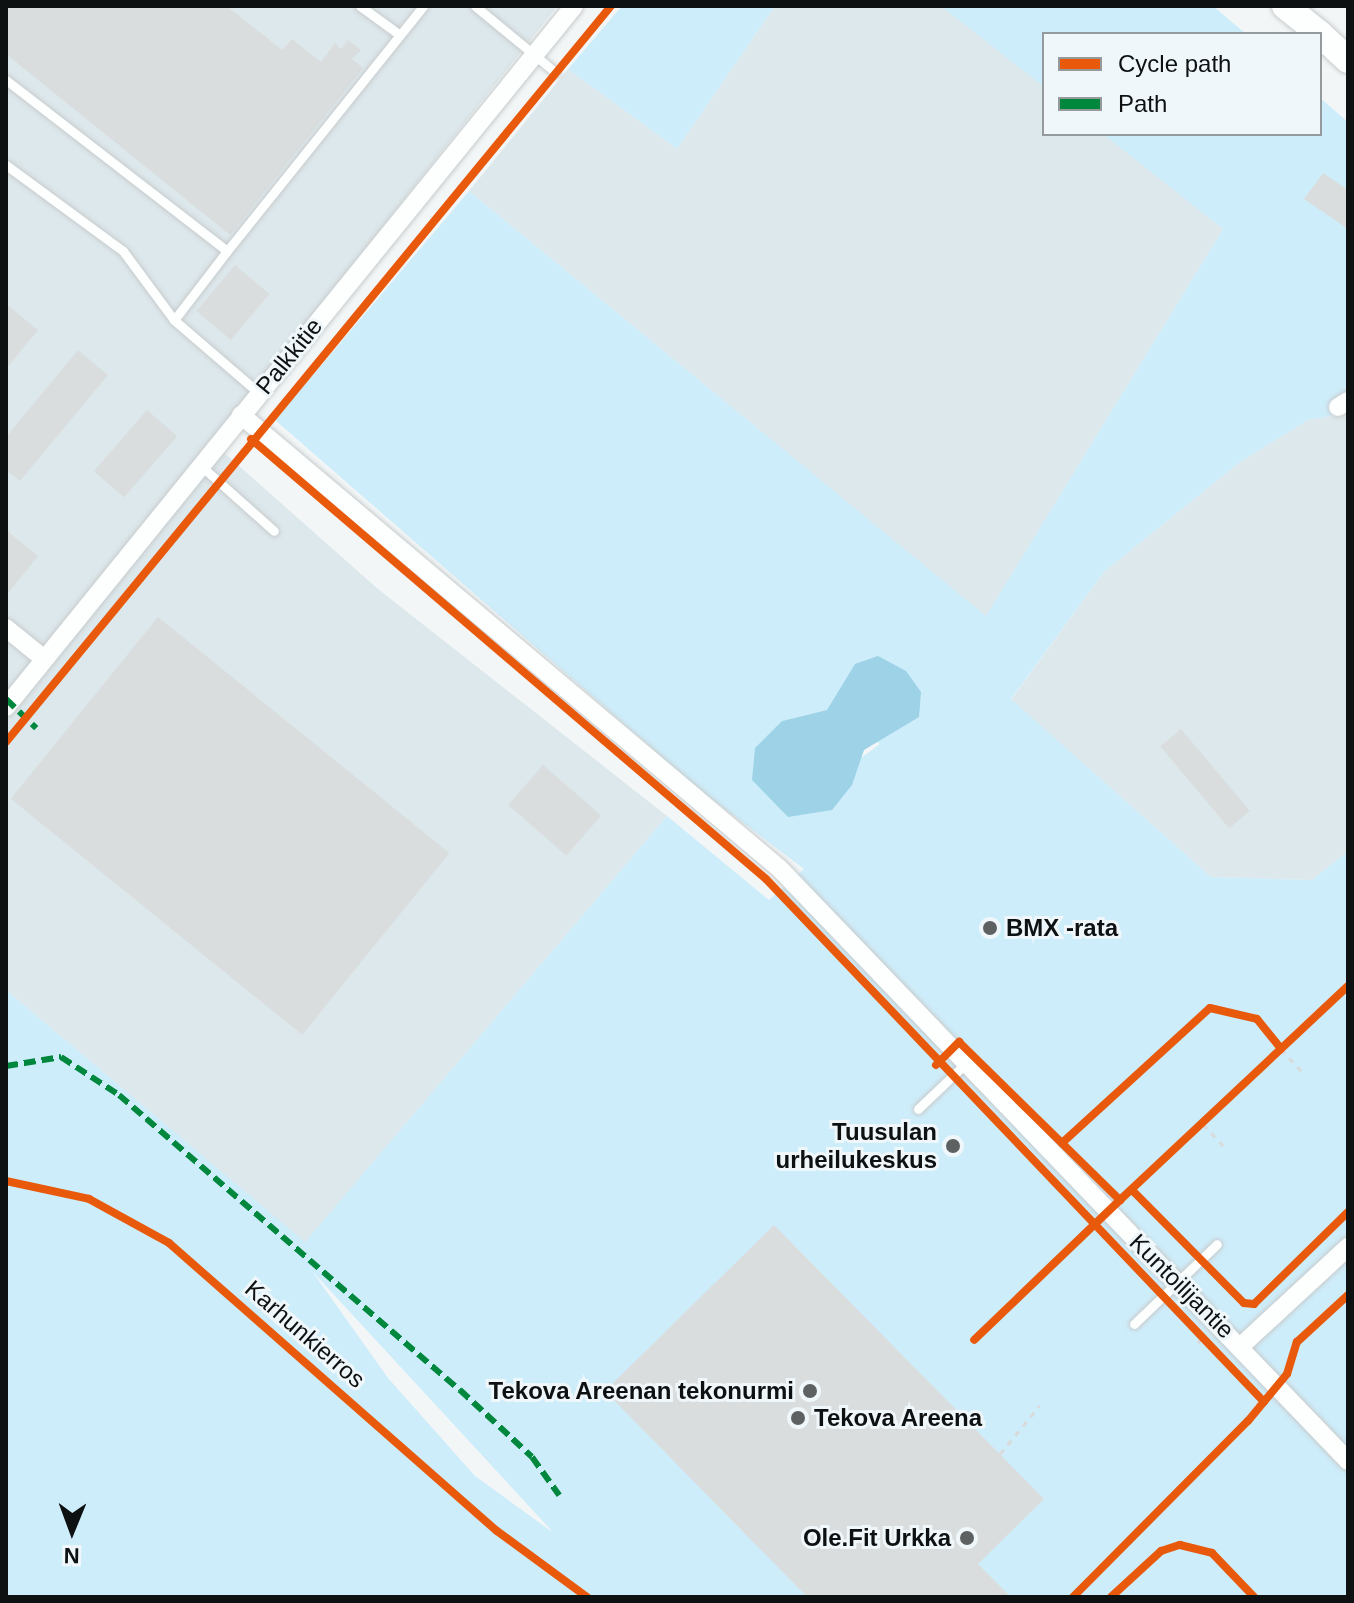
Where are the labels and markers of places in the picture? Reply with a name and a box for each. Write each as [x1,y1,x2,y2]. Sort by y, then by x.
place label: BMX -rata [1006,914,1118,942]
marker: BMX -rata [981,919,999,937]
place label: Tuusulan urheilukeskus [776,1118,937,1174]
marker: Tuusulan urheilukeskus [944,1137,962,1155]
place label: Tekova Areenan tekonurmi [488,1377,794,1405]
marker: Tekova Areenan tekonurmi [801,1382,819,1400]
place label: Tekova Areena [814,1404,983,1432]
marker: Tekova Areena [789,1409,807,1427]
place label: Ole.Fit Urkka [803,1524,951,1552]
marker: Ole.Fit Urkka [958,1529,976,1547]

